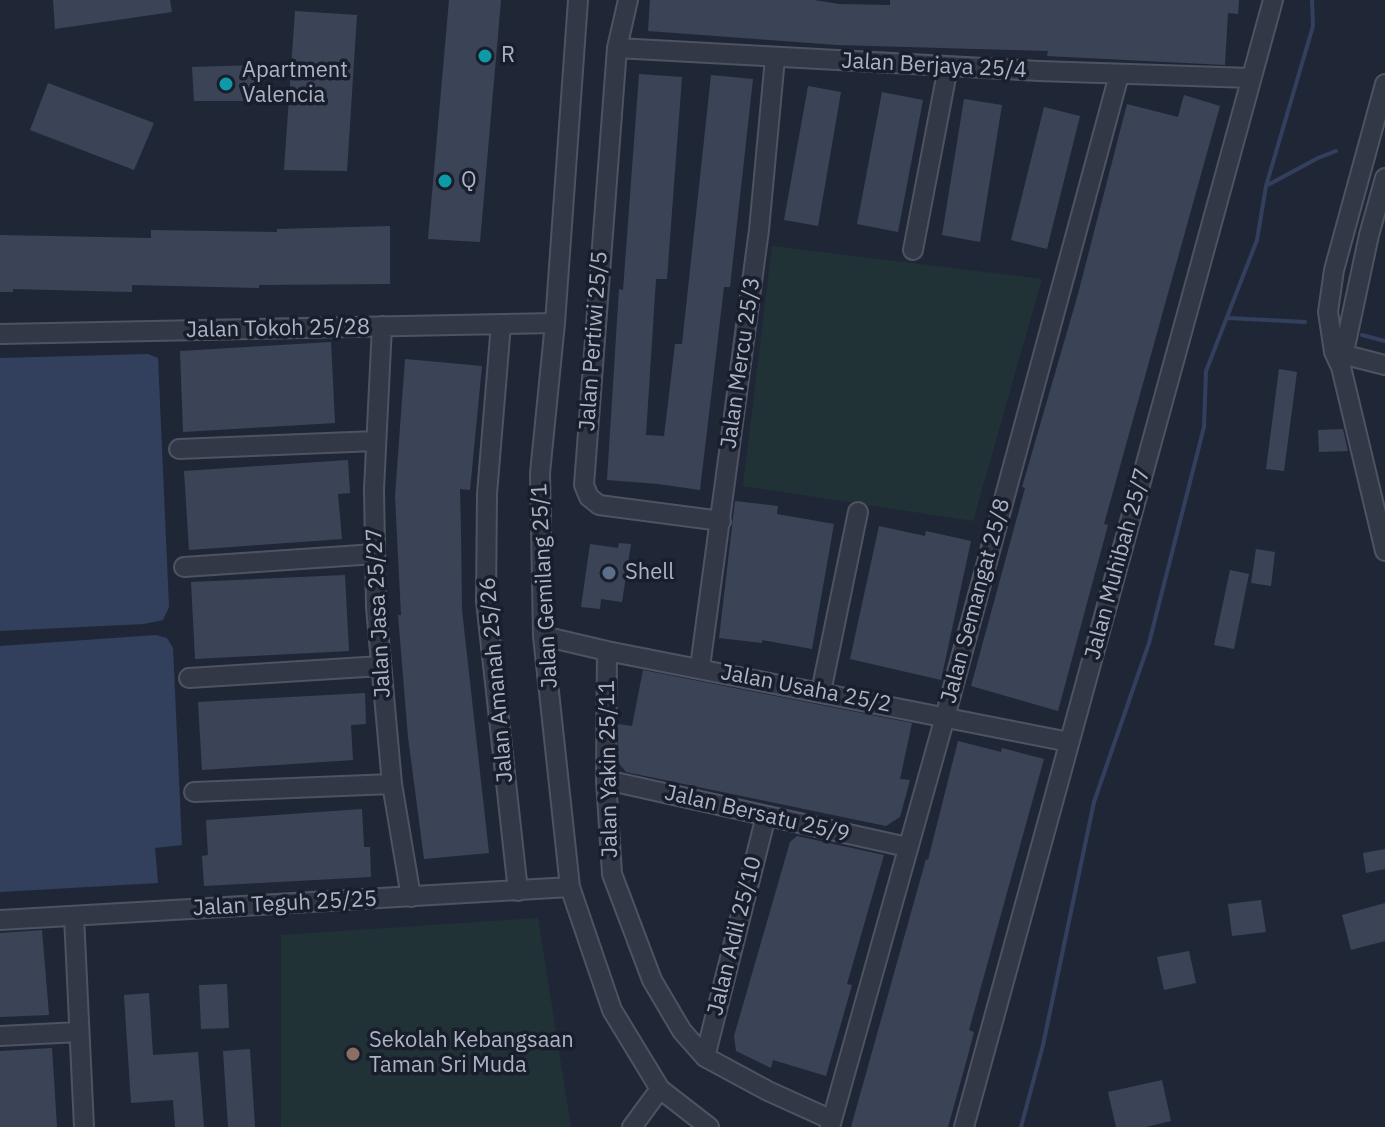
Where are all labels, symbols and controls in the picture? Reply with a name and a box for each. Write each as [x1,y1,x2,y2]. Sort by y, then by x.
place label: R [501,43,515,69]
marker: R [476,47,494,65]
street label: Jalan Berjaya 25/4 [841,48,1027,84]
place label: Apartment Valencia [242,58,348,110]
marker: Apartment Valencia [217,75,235,93]
place label: Q [461,168,477,194]
marker: Q [436,172,454,190]
street label: Jalan Pertiwi 25/5 [575,250,613,432]
street label: Jalan Mercu 25/3 [716,275,766,451]
street label: Jalan Tokoh 25/28 [186,314,370,344]
street label: Jalan Muhibah 25/7 [1080,465,1156,663]
street label: Jalan Gemilang 25/1 [526,483,564,689]
street label: Jalan Semangat 25/8 [936,496,1016,706]
street label: Jalan Jasa 25/27 [361,527,397,699]
place label: Shell [625,560,674,586]
marker: Shell [600,564,618,582]
street label: Jalan Amanah 25/26 [475,576,519,784]
street label: Jalan Usaha 25/2 [718,660,894,718]
street label: Jalan Yakin 25/11 [594,680,624,858]
street label: Jalan Bersatu 25/9 [662,780,852,848]
street label: Jalan Adil 25/10 [702,854,768,1018]
street label: Jalan Teguh 25/25 [192,886,378,922]
place label: Sekolah Kebangsaan Taman Sri Muda [369,1028,574,1080]
marker: Sekolah Kebangsaan Taman Sri Muda [344,1045,362,1063]

